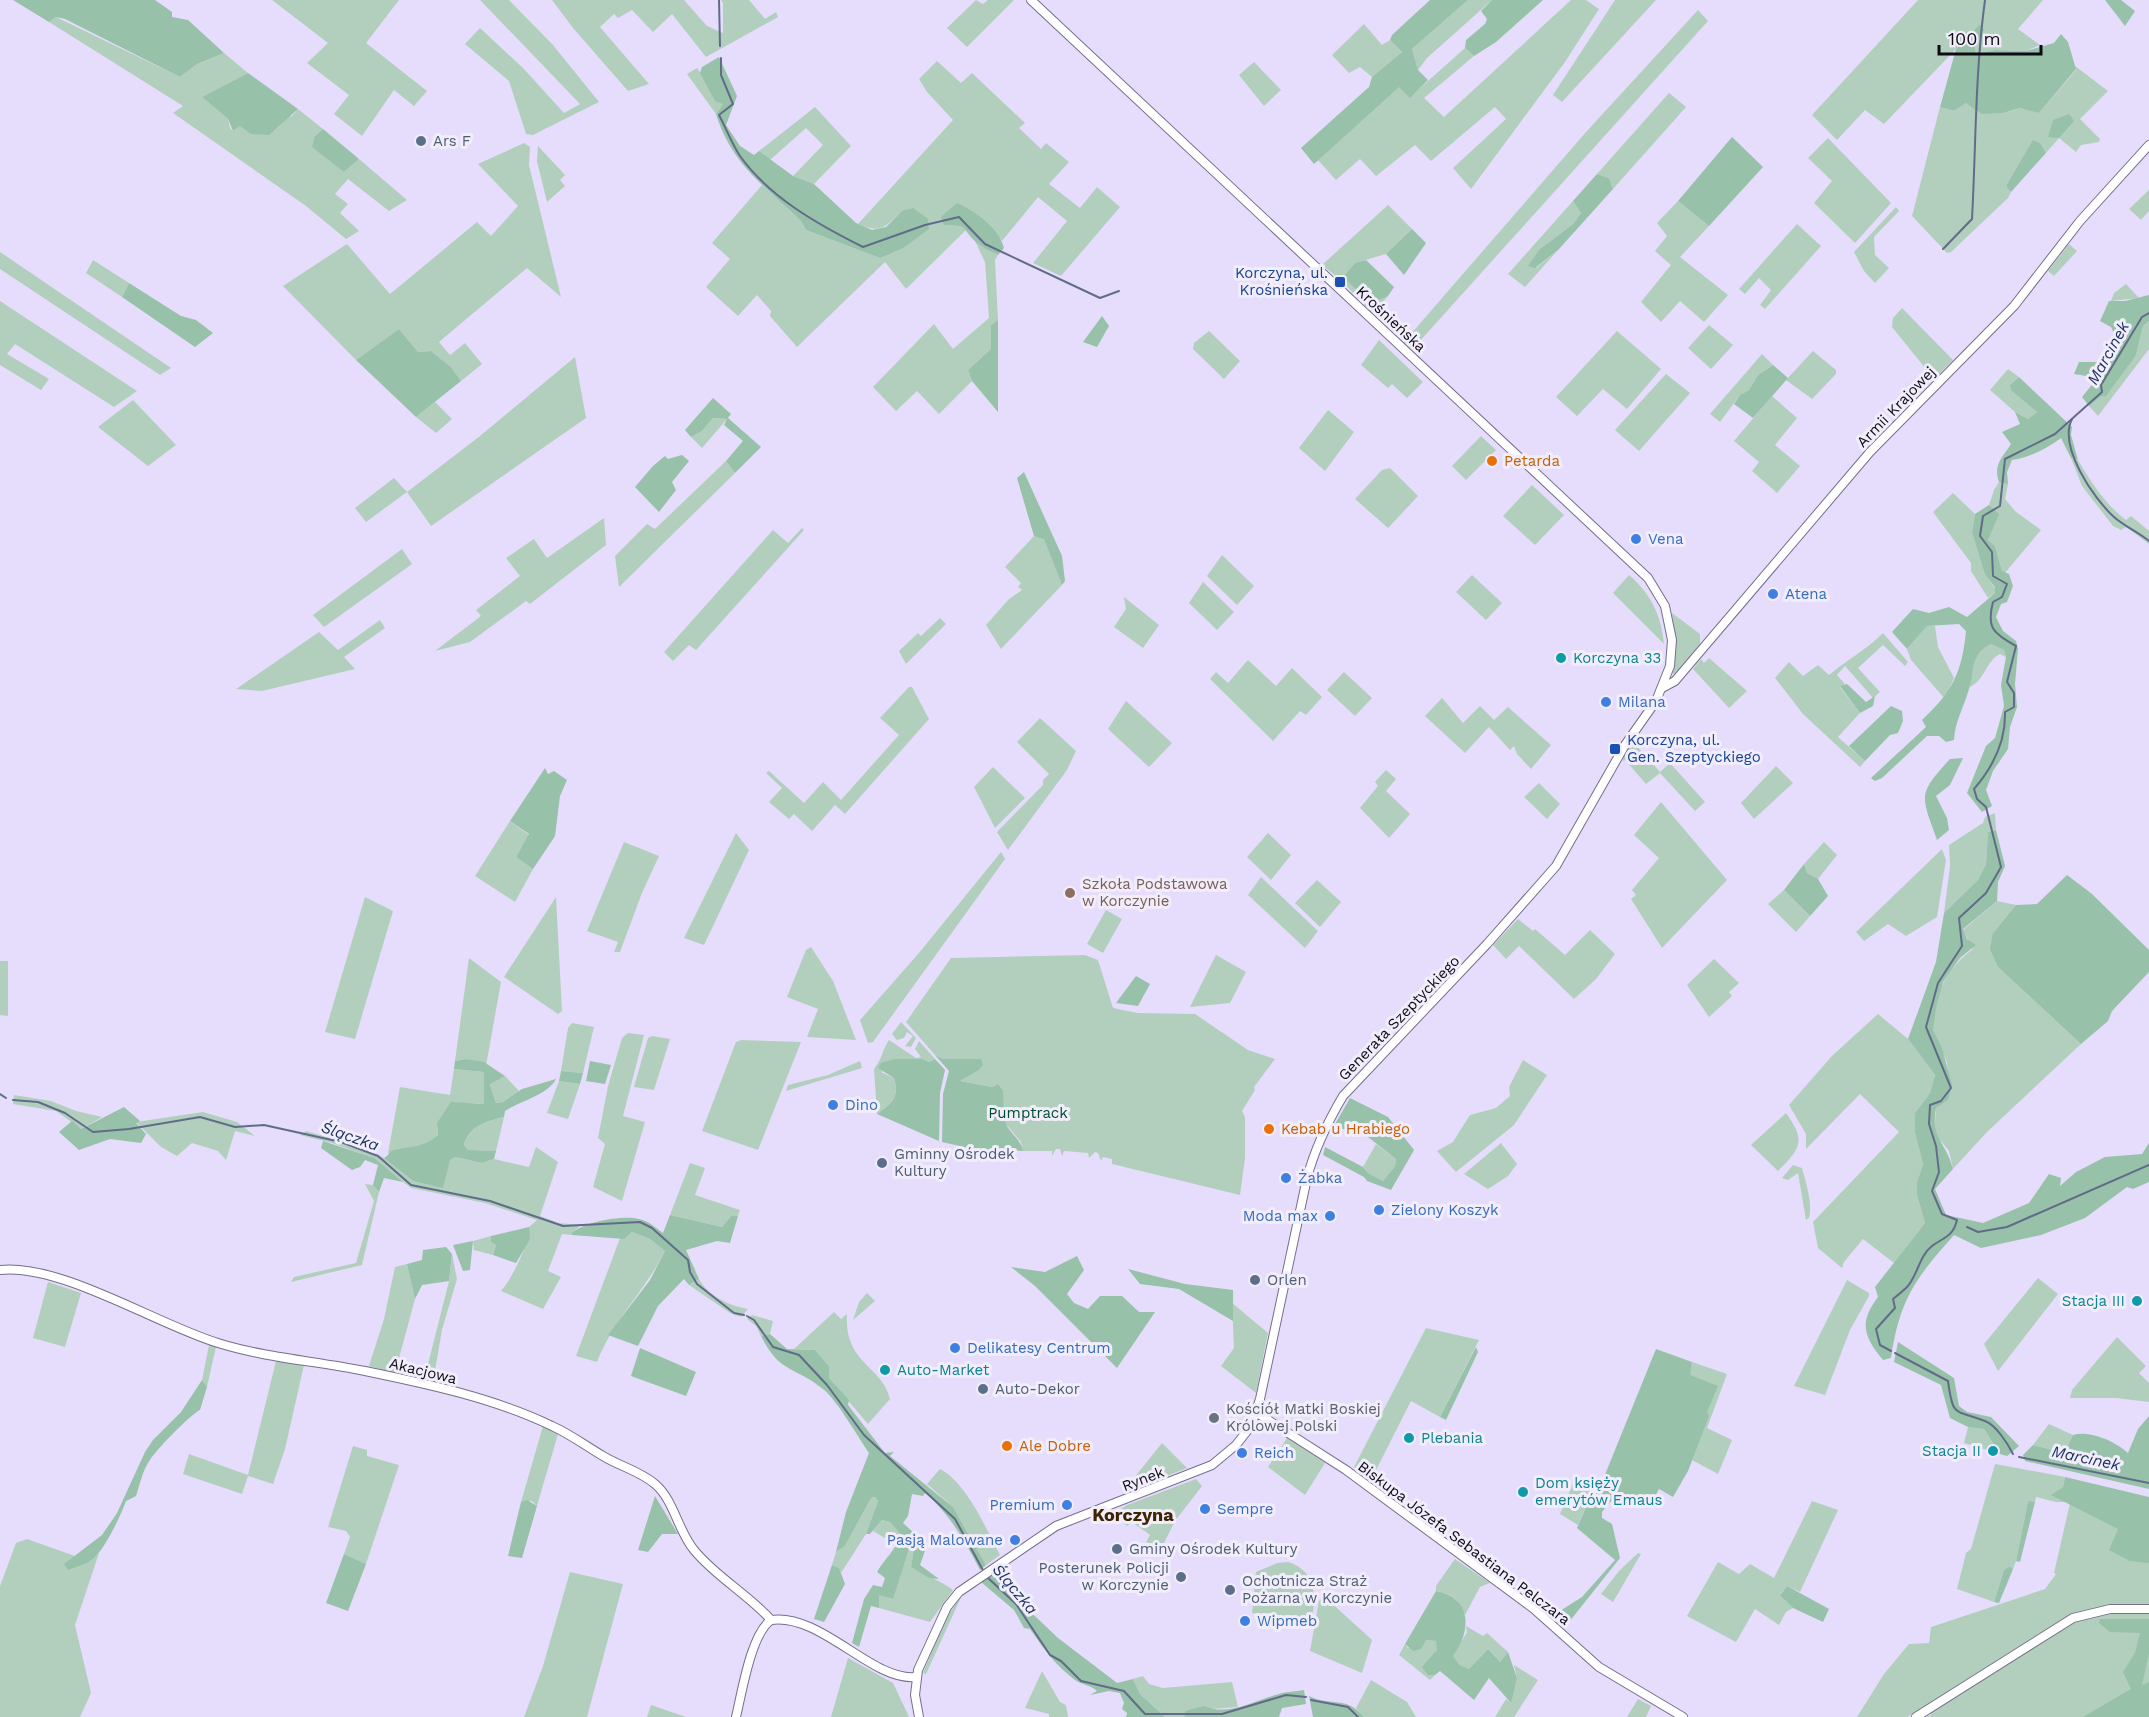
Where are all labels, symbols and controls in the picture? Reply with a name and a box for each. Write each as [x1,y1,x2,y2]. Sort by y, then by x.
scale bar [1939,18,2041,56]
text: 100 m [1948,28,2001,49]
place label: Ars F [433,132,471,150]
marker: Ars F [414,134,428,148]
place label: Korczyna, ul. Krośnieńska [1235,264,1329,299]
marker: Korczyna, ul. Krośnieńska [1333,275,1347,289]
street label: Krośnieńska [1352,282,1430,356]
water label: Marcinek [2083,317,2134,388]
street label: Armii Krajowej [1853,363,1939,451]
place label: Petarda [1504,452,1561,470]
marker: Petarda [1485,454,1499,468]
place label: Vena [1648,530,1684,548]
marker: Vena [1629,532,1643,546]
place label: Atena [1785,585,1828,603]
marker: Atena [1766,587,1780,601]
place label: Korczyna 33 [1573,649,1661,667]
marker: Korczyna 33 [1554,651,1568,665]
place label: Milana [1618,693,1666,711]
marker: Milana [1599,695,1613,709]
place label: Korczyna, ul. Gen. Szeptyckiego [1627,731,1761,766]
marker: Korczyna, ul. Gen. Szeptyckiego [1608,742,1622,756]
place label: Szkoła Podstawowa w Korczynie [1082,875,1228,910]
marker: Szkoła Podstawowa w Korczynie [1063,886,1077,900]
street label: Generała Szeptyckiego [1335,952,1463,1084]
place label: Dino [845,1096,878,1114]
marker: Dino [826,1098,840,1112]
park label: Pumptrack [988,1104,1068,1122]
water label: Ślączka [319,1117,381,1155]
place label: Kebab u Hrabiego [1281,1120,1410,1138]
marker: Kebab u Hrabiego [1262,1122,1276,1136]
place label: Gminny Ośrodek Kultury [894,1145,1015,1180]
marker: Gminny Ośrodek Kultury [875,1156,889,1170]
place label: Żabka [1298,1169,1343,1187]
marker: Żabka [1279,1171,1293,1185]
place label: Zielony Koszyk [1391,1201,1499,1219]
marker: Zielony Koszyk [1372,1203,1386,1217]
place label: Moda max [1243,1207,1318,1225]
marker: Moda max [1323,1209,1337,1223]
place label: Orlen [1267,1271,1307,1289]
marker: Orlen [1248,1273,1262,1287]
place label: Stacja III [2062,1292,2125,1310]
marker: Stacja III [2130,1294,2144,1308]
place label: Delikatesy Centrum [967,1339,1111,1357]
marker: Delikatesy Centrum [948,1341,962,1355]
street label: Akacjowa [387,1354,459,1388]
place label: Auto-Market [897,1361,990,1379]
marker: Auto-Market [878,1363,892,1377]
place label: Auto-Dekor [995,1380,1080,1398]
marker: Auto-Dekor [976,1382,990,1396]
place label: Kościół Matki Boskiej Królowej Polski [1226,1400,1381,1435]
marker: Kościół Matki Boskiej Królowej Polski [1207,1411,1221,1425]
place label: Plebania [1421,1429,1484,1447]
marker: Plebania [1402,1431,1416,1445]
place label: Ale Dobre [1019,1437,1091,1455]
marker: Ale Dobre [1000,1439,1014,1453]
place label: Stacja II [1922,1442,1981,1460]
water label: Marcinek [2050,1442,2123,1475]
place label: Reich [1254,1444,1294,1462]
marker: Stacja II [1986,1444,2000,1458]
marker: Reich [1235,1446,1249,1460]
street label: Biskupa Józefa Sebastiana Pelczara [1354,1457,1574,1629]
street label: Rynek [1119,1463,1167,1495]
place label: Dom księży emerytów Emaus [1535,1474,1662,1509]
marker: Dom księży emerytów Emaus [1516,1485,1530,1499]
place label: Premium [989,1496,1055,1514]
marker: Premium [1060,1498,1074,1512]
place label: Sempre [1217,1500,1274,1518]
marker: Sempre [1198,1502,1212,1516]
district label: Korczyna [1092,1504,1174,1525]
place label: Pasją Malowane [887,1531,1003,1549]
marker: Pasją Malowane [1008,1533,1022,1547]
place label: Gminy Ośrodek Kultury [1129,1540,1298,1558]
marker: Gminy Ośrodek Kultury [1110,1542,1124,1556]
place label: Posterunek Policji w Korczynie [1039,1559,1169,1594]
water label: Ślączka [989,1560,1042,1618]
marker: Posterunek Policji w Korczynie [1174,1570,1188,1584]
place label: Ochotnicza Straż Pożarna w Korczynie [1242,1572,1392,1607]
marker: Ochotnicza Straż Pożarna w Korczynie [1223,1583,1237,1597]
place label: Wipmeb [1257,1612,1317,1630]
marker: Wipmeb [1238,1614,1252,1628]

